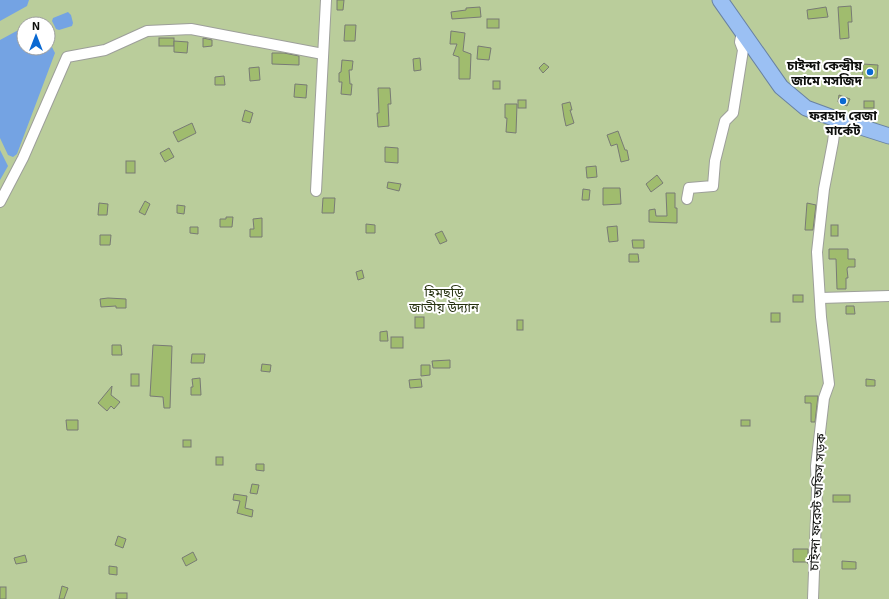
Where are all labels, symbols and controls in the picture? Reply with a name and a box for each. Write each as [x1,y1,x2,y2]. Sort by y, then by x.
north arrow [16,16,56,56]
text: N [32,19,40,32]
place label: চাইন্দা কেন্দ্রীয় জামে মসজিদ [786,57,863,88]
marker: চাইন্দা কেন্দ্রীয় জামে মসজিদ [865,67,875,77]
marker: ফরহাদ রেজা মার্কেট [838,96,848,106]
place label: ফরহাদ রেজা মার্কেট [808,107,877,138]
park label: হিমছড়ি জাতীয় উদ্যান [408,284,479,315]
street label: চাইন্দা ফরেস্ট অফিস সড়ক [805,432,829,572]

